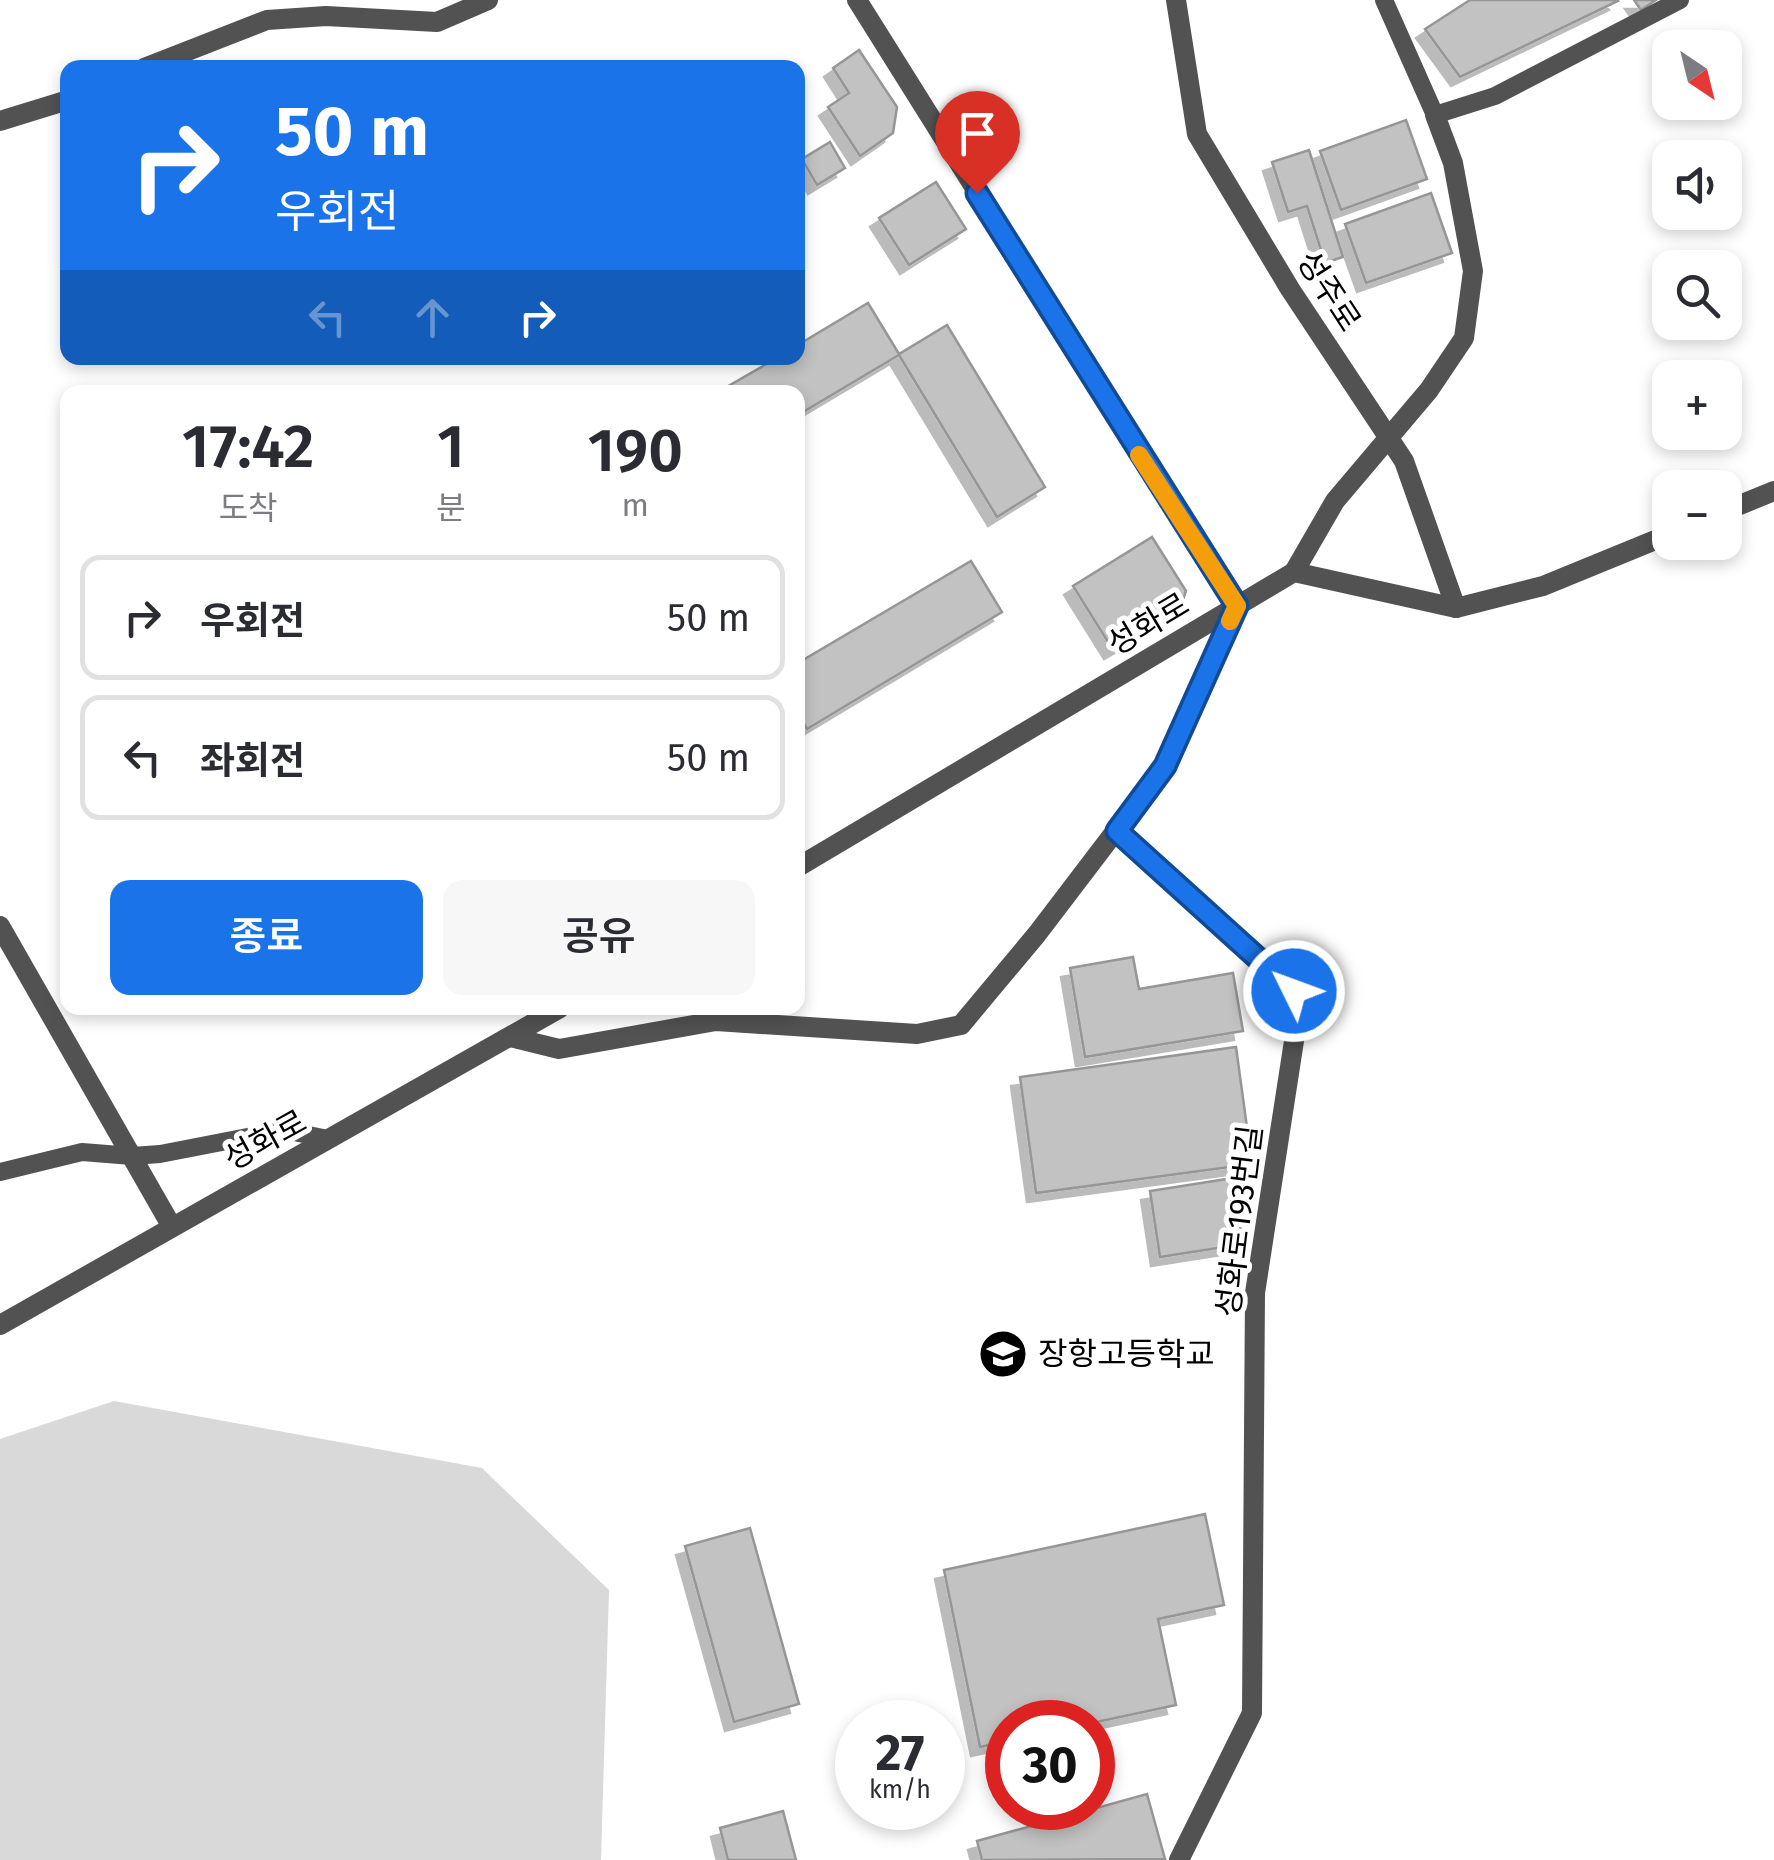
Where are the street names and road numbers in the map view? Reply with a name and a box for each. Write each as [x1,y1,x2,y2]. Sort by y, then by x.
street label: 성주로 [1289,244,1369,338]
street label: 성화로 [1100,585,1196,663]
street label: 성화로 [217,1102,313,1178]
street label: 성화로193번길 [1208,1123,1270,1319]

